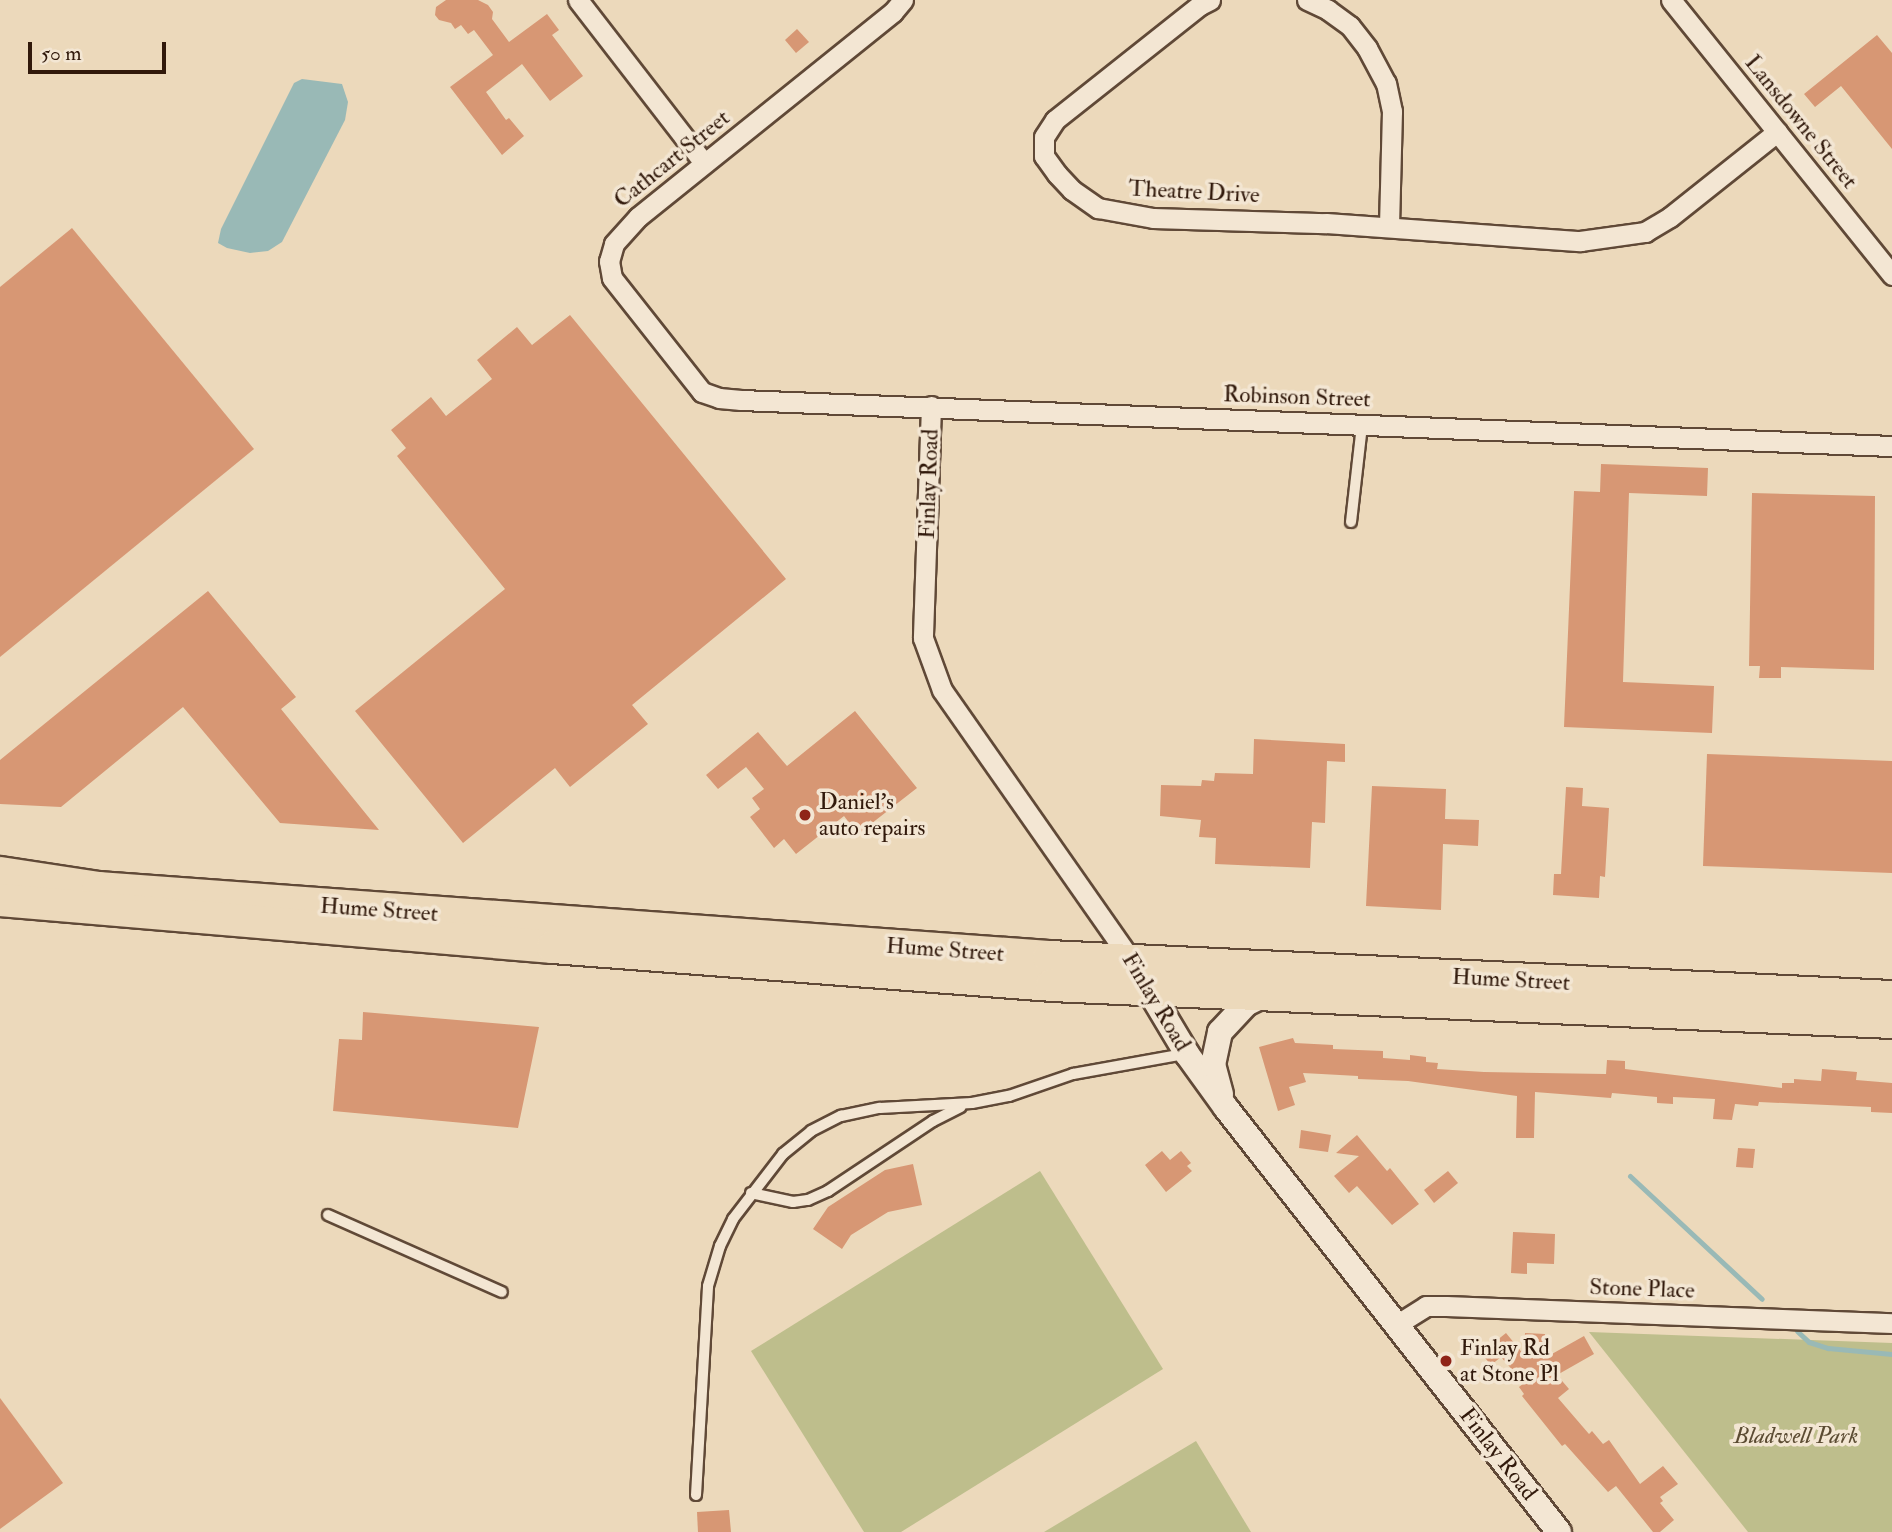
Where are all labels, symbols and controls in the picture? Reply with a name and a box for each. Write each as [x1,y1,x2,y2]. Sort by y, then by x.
scale bar [32,28,170,72]
text: 50 m [41,40,82,67]
street label: Lansdowne Street [1739,50,1863,194]
street label: Cathcart Street [609,104,735,214]
street label: Theatre Drive [1128,175,1260,209]
street label: Robinson Street [1223,381,1371,413]
street label: Finlay Road [913,428,945,540]
place label: Daniel’s auto repairs [819,788,925,842]
marker: Daniel’s auto repairs [797,807,813,823]
street label: Hume Street [319,892,439,928]
street label: Hume Street [885,932,1005,968]
street label: Finlay Road [1116,948,1196,1056]
street label: Hume Street [1451,963,1571,997]
street label: Stone Place [1589,1273,1695,1305]
place label: Finlay Rd at Stone Pl [1460,1334,1559,1388]
marker: Finlay Rd at Stone Pl [1438,1353,1454,1369]
street label: Finlay Road [1453,1402,1543,1506]
park label: Bladwell Park [1734,1422,1858,1450]

